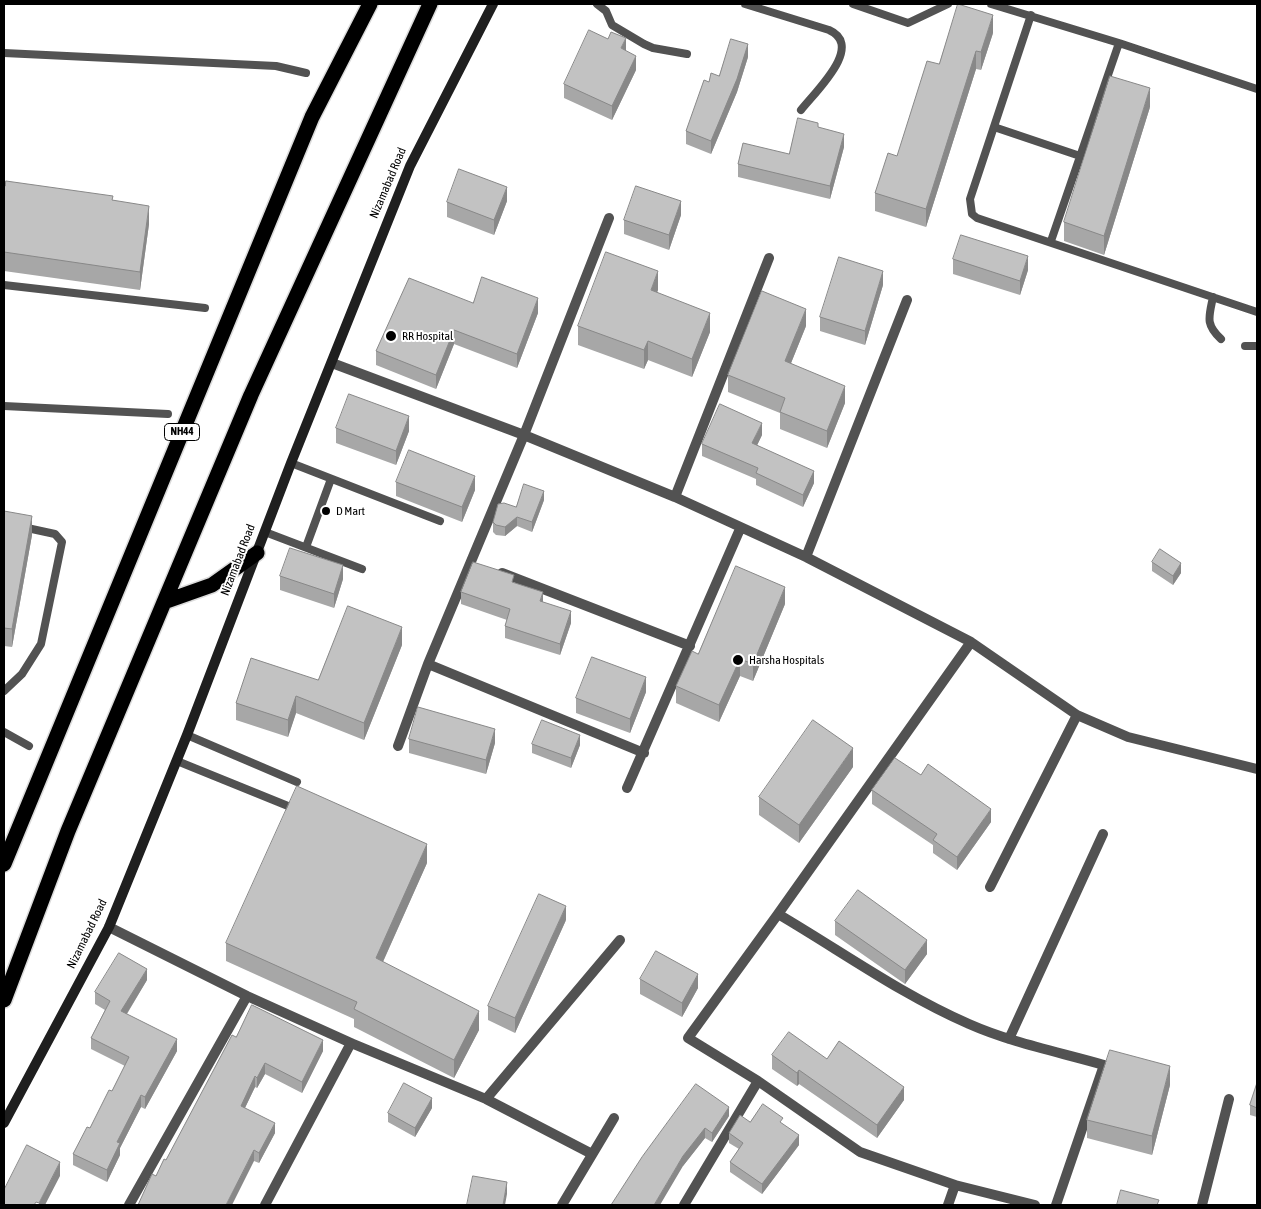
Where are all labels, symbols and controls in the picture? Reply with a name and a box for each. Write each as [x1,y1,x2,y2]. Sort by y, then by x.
street label: Nizamabad Road [367,145,409,221]
marker: RR Hospital [384,329,398,343]
place label: RR Hospital [402,329,453,343]
road number: NH44 [164,424,200,441]
place label: D Mart [336,504,365,518]
marker: D Mart [320,505,332,517]
street label: Nizamabad Road [218,522,258,598]
marker: Harsha Hospitals [731,653,745,667]
place label: Harsha Hospitals [749,653,824,667]
street label: Nizamabad Road [64,897,110,971]

